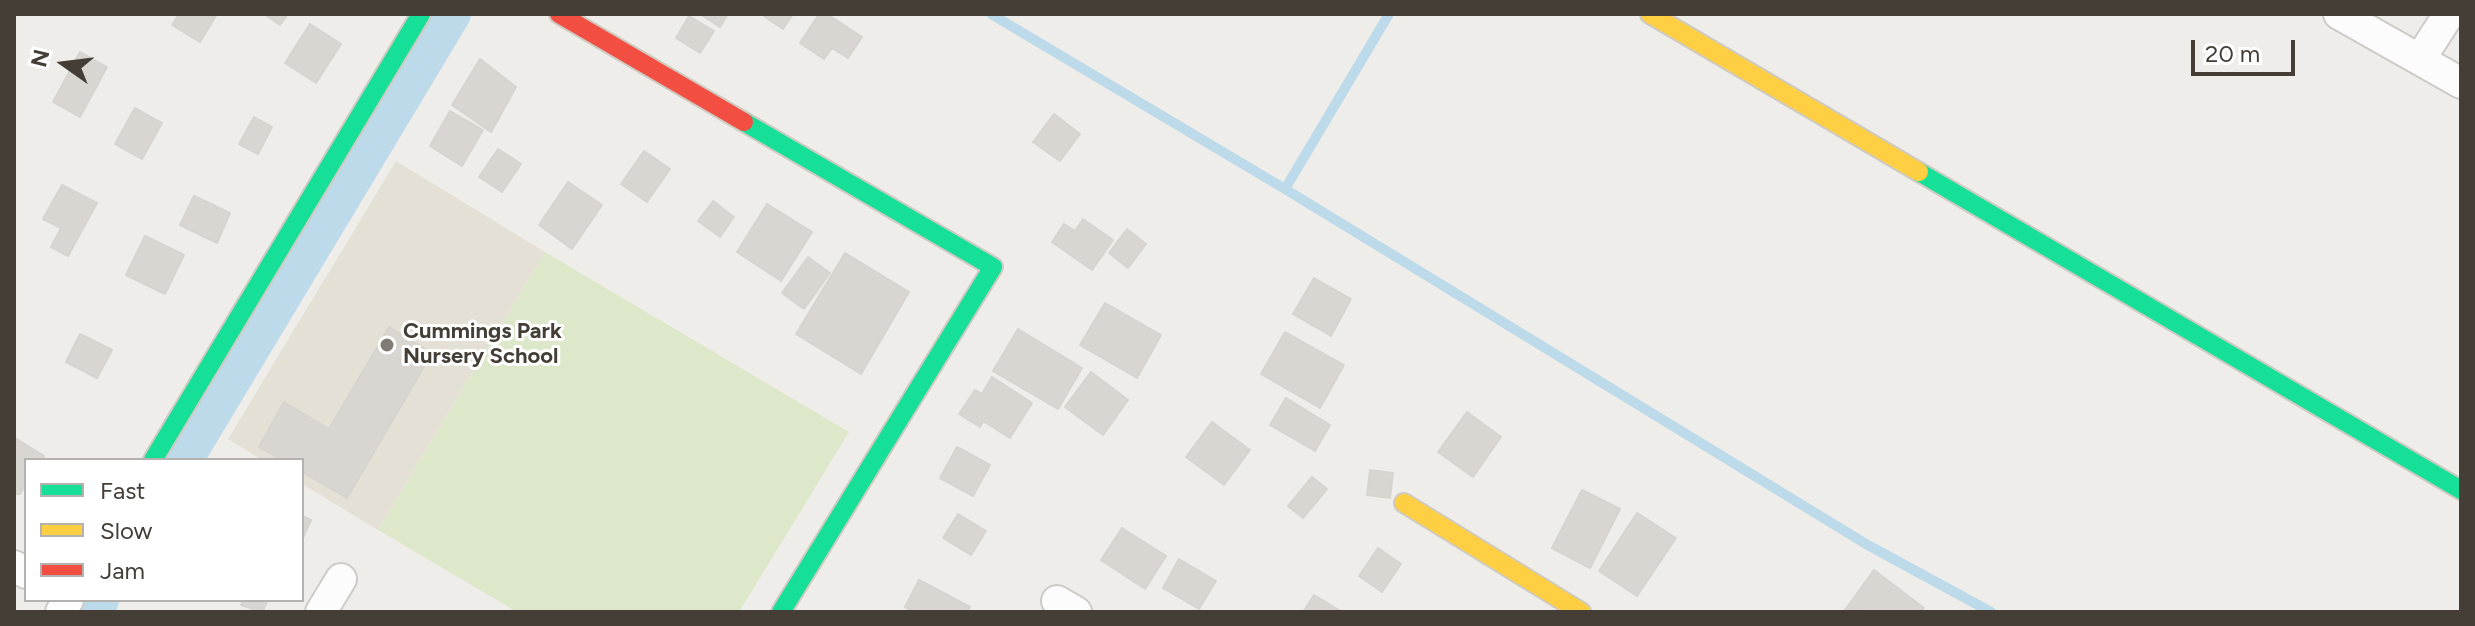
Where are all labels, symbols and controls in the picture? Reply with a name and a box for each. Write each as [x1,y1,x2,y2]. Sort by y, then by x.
north arrow [24,24,104,104]
scale bar [2195,24,2299,74]
text: 20 m [2205,39,2260,68]
text: N [25,47,55,70]
place label: Cummings Park Nursery School [403,319,562,370]
marker: Cummings Park Nursery School [378,336,396,354]
legend [24,458,304,602]
text: Fast [100,476,145,505]
text: Slow [100,516,152,545]
text: Jam [100,556,145,585]

